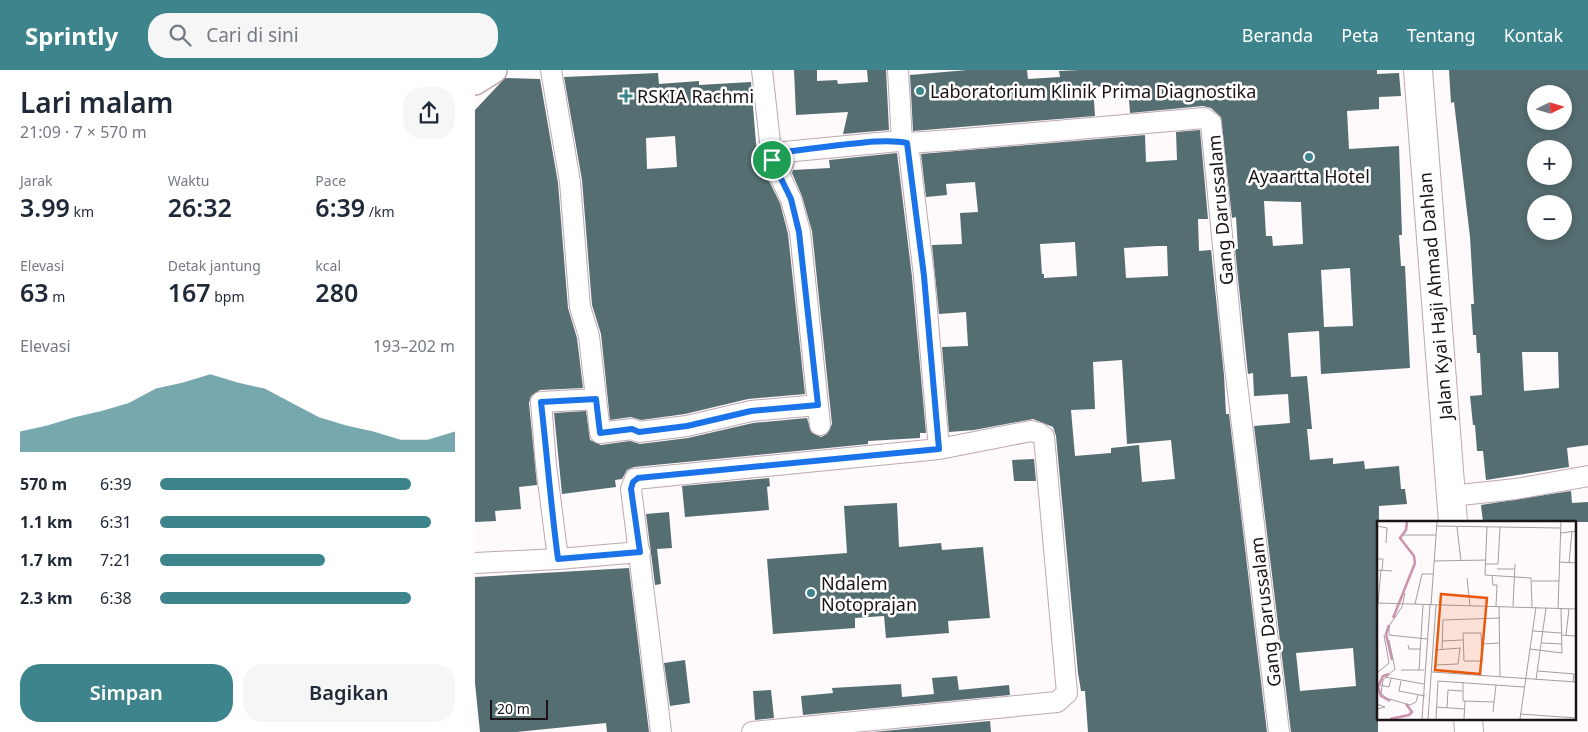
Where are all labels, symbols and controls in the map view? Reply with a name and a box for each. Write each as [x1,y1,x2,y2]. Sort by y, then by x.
search box [148,13,498,58]
text: Sprintly [25,19,118,52]
icon: search [166,21,194,49]
text: Cari di sini [206,22,299,48]
text: Beranda [1242,23,1313,47]
text: Peta [1341,23,1379,47]
text: Tentang [1407,23,1476,47]
text: Kontak [1504,23,1563,47]
place label: Laboratorium Klinik Prima Diagnostika [930,79,1256,103]
text: Lari malam [20,83,173,121]
place label: RSKIA Rachmi [637,84,754,108]
marker: Laboratorium Klinik Prima Diagnostika [914,85,926,97]
north arrow [1527,85,1573,130]
map controls [1527,85,1572,240]
button: share [403,87,455,139]
marker: RSKIA Rachmi [619,89,633,103]
text: 21:09 · 7 × 570 m [20,121,147,143]
street label: Gang Darussalam [1201,134,1239,286]
pin [751,139,793,181]
button: + [1527,140,1572,185]
icon: arrive [758,146,786,174]
marker: Ayaartta Hotel [1303,151,1315,163]
place label: Ayaartta Hotel [1248,164,1370,188]
text: Jarak [20,171,53,190]
text: Waktu [168,171,209,190]
text: Pace [315,171,346,190]
street label: Jalan Kyai Haji Ahmad Dahlan [1412,171,1458,423]
text: 3.99 [20,190,70,224]
text: 26:32 [168,190,232,224]
text: 6:39 [315,190,365,224]
button: − [1527,195,1572,240]
text: km [70,202,94,221]
text: /km [365,202,395,221]
text: Elevasi [20,256,64,275]
text: Detak jantung [168,256,261,275]
text: kcal [315,256,341,275]
text: 63 [20,275,49,309]
text: 167 [168,275,211,309]
text: 280 [315,275,358,309]
text: m [49,287,65,306]
text: bpm [211,287,245,306]
text: Elevasi [20,335,71,357]
text: 193–202 m [373,335,455,357]
text: 570 m [20,473,67,495]
text: 6:39 [100,473,132,495]
text: 1.1 km [20,511,72,533]
text: 6:31 [100,511,132,533]
inset map [1377,521,1575,720]
street label: Gang Darussalam [1244,536,1286,688]
text: 1.7 km [20,549,72,571]
text: 7:21 [100,549,132,571]
place label: Ndalem Notoprajan [821,571,917,616]
text: 2.3 km [20,587,72,609]
text: 6:38 [100,587,132,609]
marker: Ndalem Notoprajan [805,587,817,599]
button: Simpan [20,664,233,722]
button: Bagikan [243,664,455,722]
scale bar [490,697,547,720]
text: 20 m [497,699,530,718]

